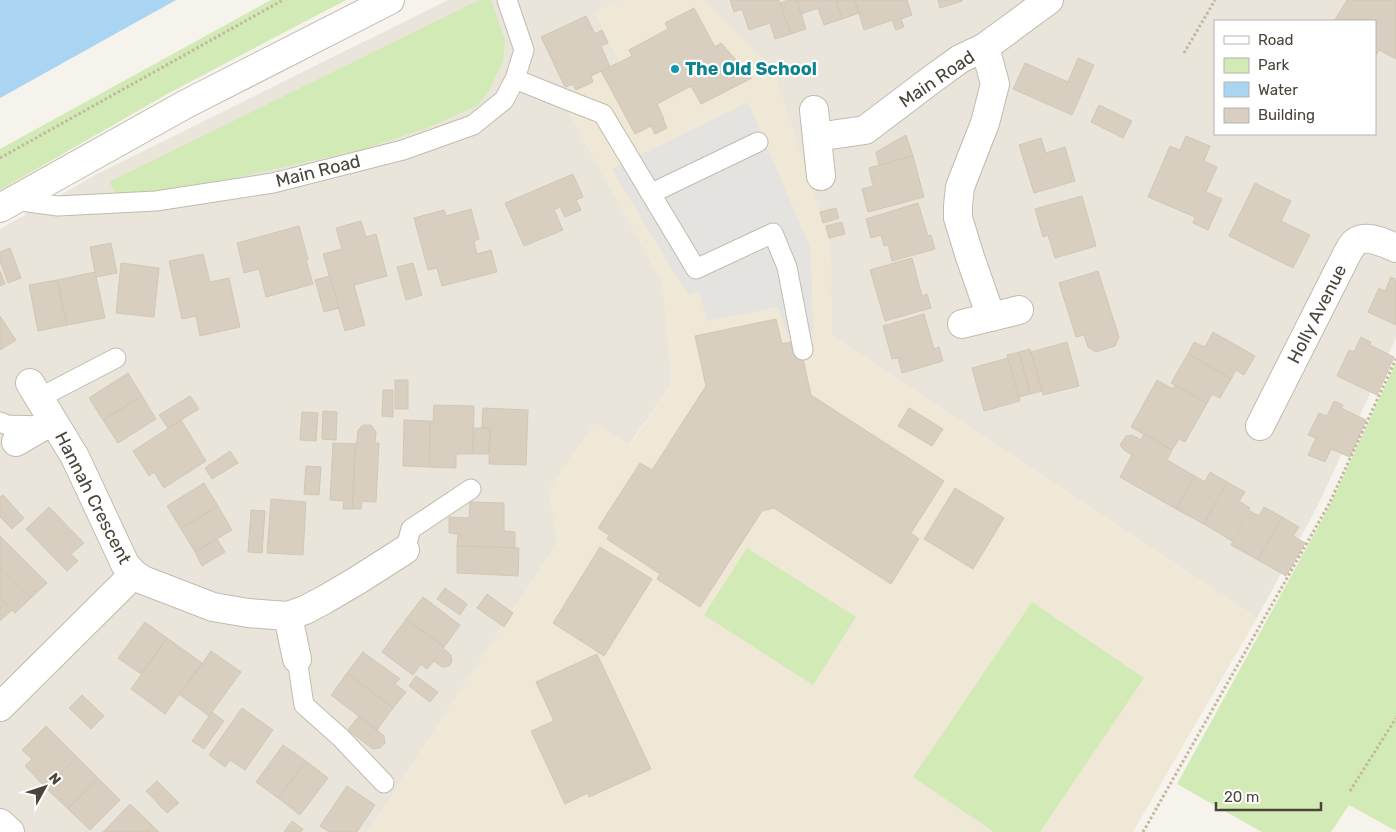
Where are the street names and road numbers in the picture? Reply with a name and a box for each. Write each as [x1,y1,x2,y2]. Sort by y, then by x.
street label: Main Road [895,46,979,112]
street label: Main Road [273,150,363,192]
street label: Holly Avenue [1283,261,1351,367]
street label: Hannah Crescent [50,428,136,568]

